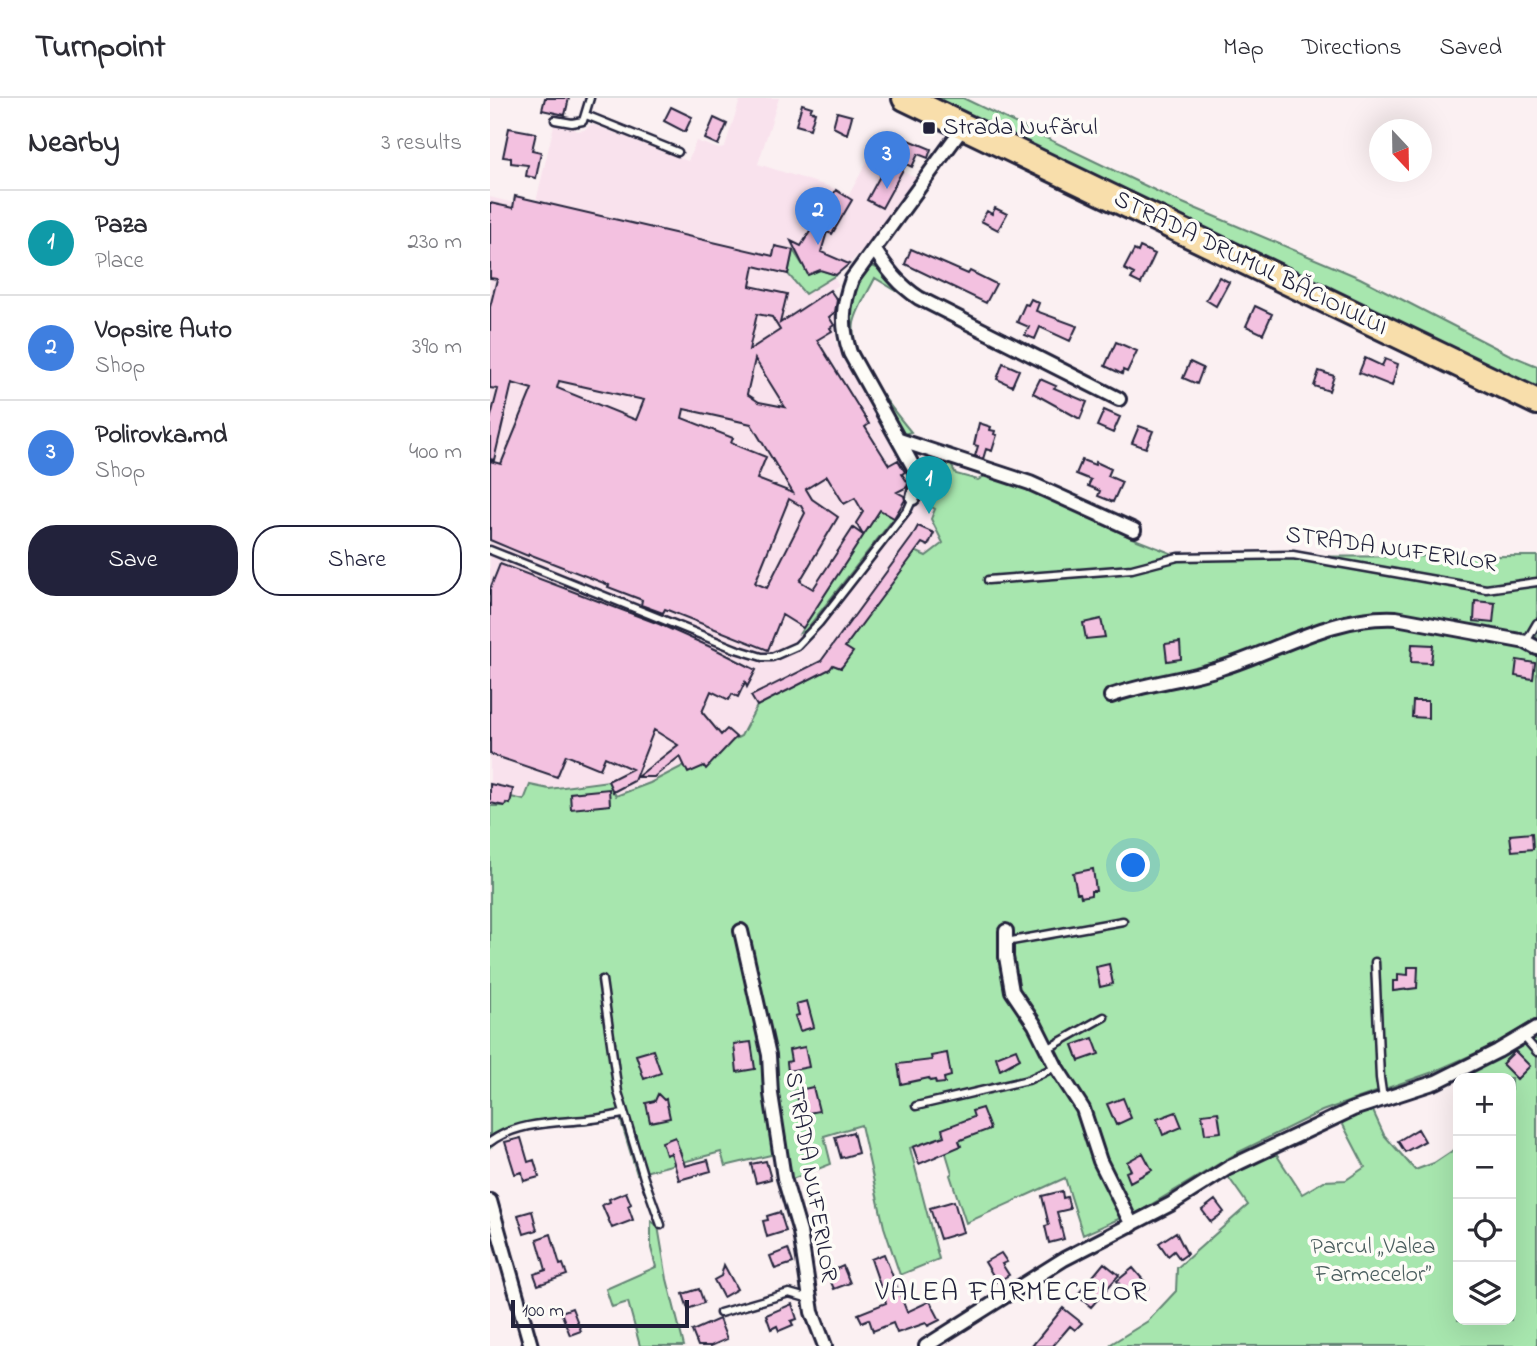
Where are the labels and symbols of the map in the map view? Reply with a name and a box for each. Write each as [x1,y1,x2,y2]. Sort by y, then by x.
place label: Strada Nufărul [943,111,1098,146]
north arrow [1369,119,1432,182]
marker: Strada Nufărul [921,120,937,136]
pin: 3 [864,131,910,189]
street label: STRADA DRUMUL BĂCIOIULUI [1107,182,1393,346]
pin: 2 [795,187,841,245]
pin: 1 [906,456,952,514]
street label: STRADA NUFERILOR [1283,518,1499,582]
your location [1116,848,1150,882]
street label: STRADA NUFERILOR [774,1069,846,1285]
park label: Parcul „Valea Farmecelor” [1311,1230,1435,1293]
district label: VALEA FARMECELOR [874,1273,1149,1314]
scale bar [511,1297,690,1329]

